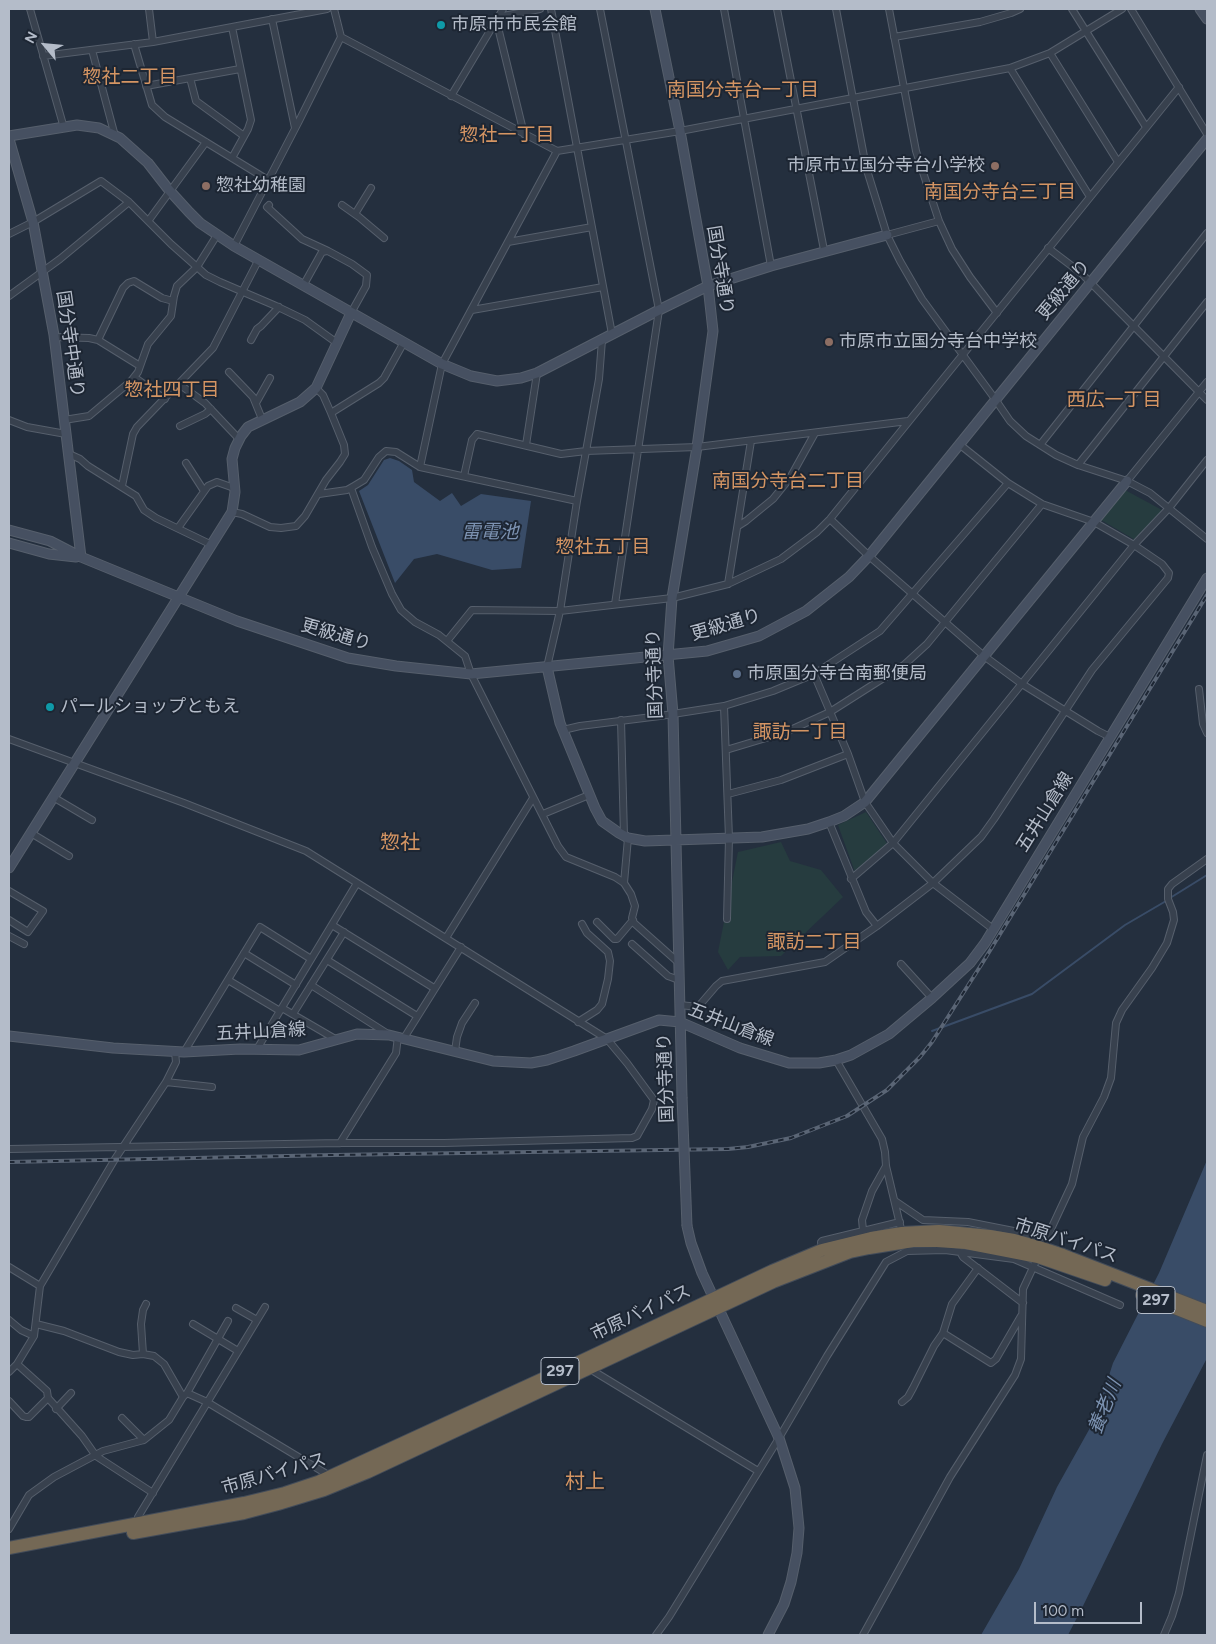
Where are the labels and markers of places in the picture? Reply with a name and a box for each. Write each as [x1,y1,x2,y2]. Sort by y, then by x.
place label: 市原市市民会館 [451,14,577,36]
marker: 市原市市民会館 [435,19,447,31]
place label: 市原市立国分寺台小学校 [787,155,985,177]
marker: 市原市立国分寺台小学校 [989,160,1001,172]
place label: 惣社幼稚園 [216,175,306,197]
marker: 惣社幼稚園 [200,180,212,192]
place label: 市原市立国分寺台中学校 [839,331,1037,353]
marker: 市原市立国分寺台中学校 [823,336,835,348]
place label: 市原国分寺台南郵便局 [747,663,927,685]
marker: 市原国分寺台南郵便局 [731,668,743,680]
place label: パールショップともえ [60,696,240,718]
marker: パールショップともえ [44,701,56,713]

